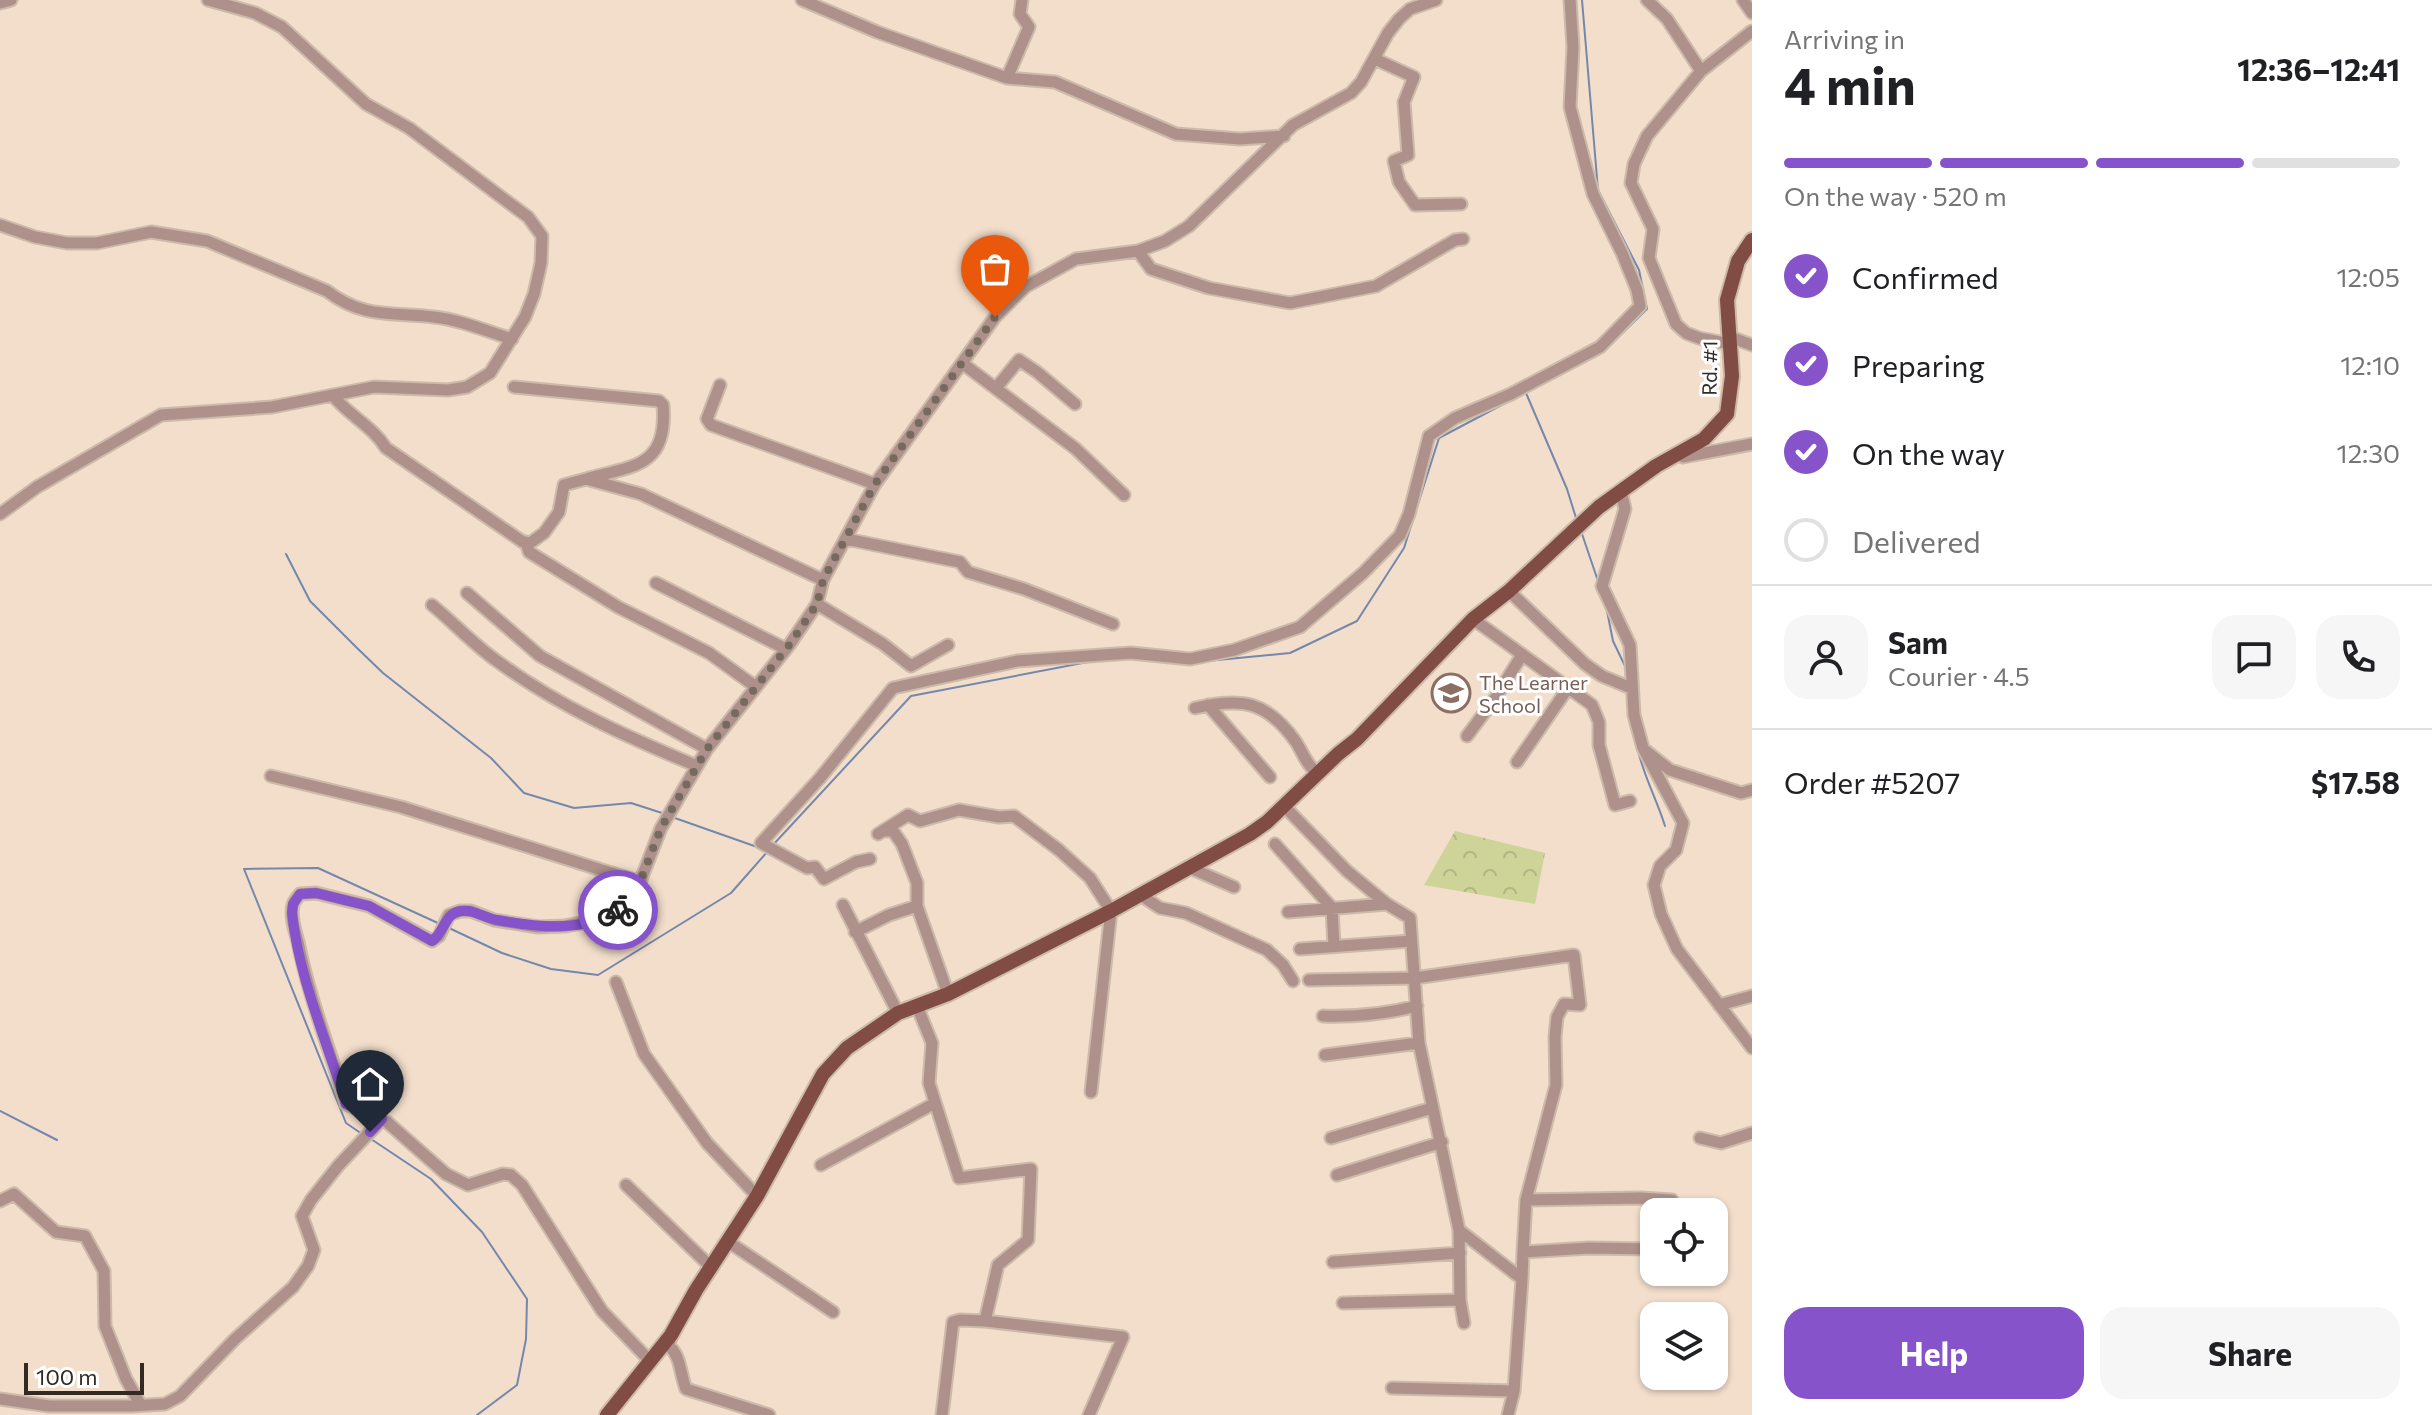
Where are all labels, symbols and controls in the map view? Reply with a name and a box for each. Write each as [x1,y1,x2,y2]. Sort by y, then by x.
text: Arriving in [1784,23,1905,54]
text: 12:36–12:41 [2237,50,2400,87]
text: 4 min [1784,52,1916,116]
text: On the way · 520 m [1784,180,2007,211]
pin [961,235,1029,317]
icon: bag [973,247,1017,291]
icon: check [1784,254,1828,298]
text: Confirmed [1852,258,1999,295]
text: 12:05 [2336,261,2400,292]
street label: Rd. #1 [1697,340,1721,396]
icon: check [1784,342,1828,386]
text: Preparing [1852,346,1985,383]
text: 12:10 [2340,349,2400,380]
icon: check [1784,430,1828,474]
text: On the way [1852,434,2005,471]
text: 12:30 [2337,437,2400,468]
text: Delivered [1852,522,1981,559]
button: person [1784,615,1868,699]
button: chat [2212,615,2296,699]
button: phone [2316,615,2400,699]
text: Sam [1888,623,1948,660]
text: Courier · 4.5 [1888,660,2030,691]
place label: The Learner School [1479,670,1588,717]
school or university icon: The Learner School [1430,672,1472,714]
text: Order #5207 [1784,763,1960,800]
text: $17.58 [2311,763,2400,800]
courier [578,870,658,950]
icon: bike [596,888,640,932]
pin [336,1050,404,1132]
icon: home [348,1062,392,1106]
map controls [1640,1198,1728,1390]
button: locate [1640,1198,1728,1286]
button: layers [1640,1302,1728,1390]
button: Help [1784,1307,2084,1399]
button: Share [2100,1307,2400,1399]
scale bar [24,1359,144,1395]
text: 100 m [36,1363,98,1390]

